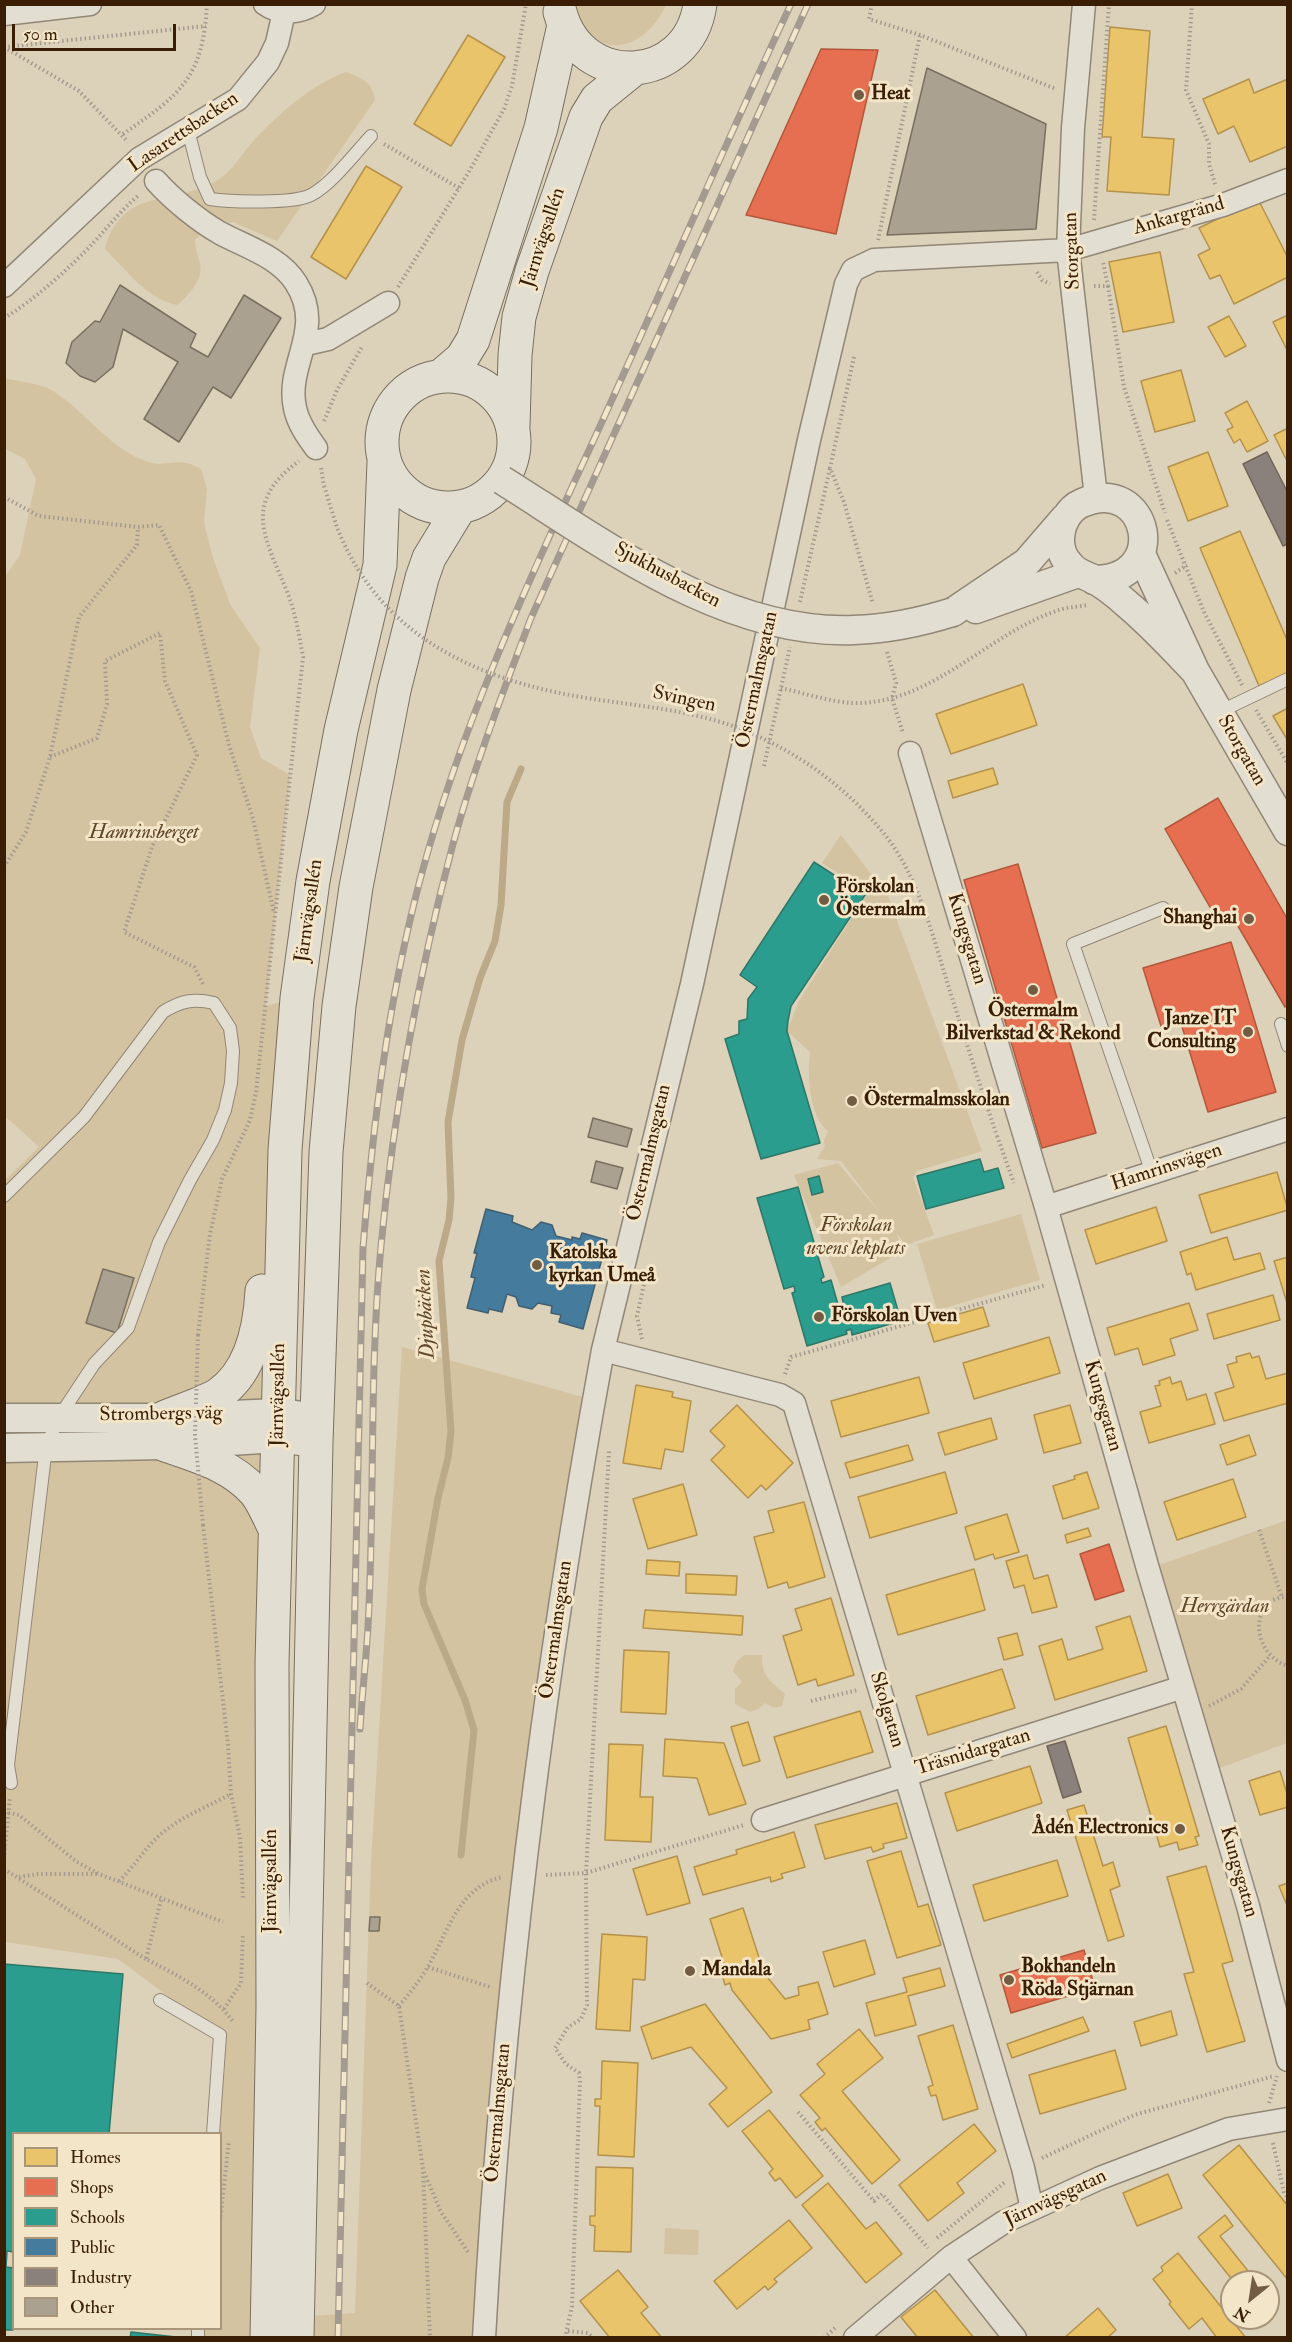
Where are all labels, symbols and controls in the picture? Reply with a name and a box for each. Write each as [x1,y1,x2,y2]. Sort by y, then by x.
scale bar [15,12,178,50]
text: 50 m [23,23,58,46]
place label: Heat [871,83,910,107]
street label: Lasarettsbacken [124,87,244,179]
marker: Heat [852,88,866,102]
street label: Järnvägsallén [517,185,571,291]
street label: Ankargränd [1131,193,1227,241]
street label: Storgatan [1060,212,1086,290]
street label: Sjukhusbacken [610,538,724,614]
street label: Östermalmsgatan [732,609,784,751]
street label: Svingen [650,682,718,718]
street label: Storgatan [1211,711,1271,791]
park label: Hamrinsberget [89,822,199,846]
street label: Järnvägsallén [291,858,329,964]
place label: Förskolan Östermalm [836,876,926,923]
street label: Kungsgatan [941,891,991,987]
marker: Förskolan Östermalm [817,893,831,907]
place label: Shanghai [1163,907,1237,931]
marker: Shanghai [1242,912,1256,926]
marker: Östermalm Bilverkstad & Rekond [1026,983,1040,997]
place label: Östermalm Bilverkstad & Rekond [946,1000,1120,1047]
place label: Janze IT Consulting [1147,1008,1236,1055]
marker: Janze IT Consulting [1241,1025,1255,1039]
street label: Östermalmsgatan [623,1082,677,1224]
place label: Östermalmsskolan [864,1089,1010,1113]
marker: Östermalmsskolan [845,1094,859,1108]
street label: Hamrinsvägen [1108,1139,1226,1197]
park label: Förskolan uvens lekplats [807,1215,905,1262]
place label: Katolska kyrkan Umeå [549,1242,655,1289]
marker: Katolska kyrkan Umeå [530,1258,544,1272]
water label: Djupbäcken [412,1268,442,1360]
place label: Förskolan Uven [831,1305,957,1329]
marker: Förskolan Uven [812,1310,826,1324]
street label: Järnvägsallén [266,1343,292,1447]
street label: Kungsgatan [1077,1357,1127,1455]
street label: Strombergs väg [99,1402,223,1428]
street label: Östermalmsgatan [535,1559,579,1701]
park label: Herrgärdan [1180,1596,1270,1620]
street label: Skolgatan [863,1669,909,1751]
street label: Träsnidargatan [912,1724,1034,1782]
place label: Ådén Electronics [1033,1817,1168,1841]
marker: Ådén Electronics [1173,1822,1187,1836]
street label: Kungsgatan [1213,1823,1263,1921]
street label: Järnvägsallén [260,1829,284,1933]
place label: Bokhandeln Röda Stjärnan [1021,1956,1134,2003]
place label: Mandala [702,1959,771,1983]
marker: Mandala [683,1964,697,1978]
marker: Bokhandeln Röda Stjärnan [1002,1973,1016,1987]
street label: Östermalmsgatan [481,2042,517,2184]
legend [12,2132,222,2330]
text: Homes [70,2146,121,2169]
street label: Järnvägsgatan [1001,2165,1111,2233]
text: Shops [70,2176,113,2199]
text: Schools [70,2206,125,2229]
text: Public [70,2236,115,2259]
text: Industry [70,2266,131,2289]
north arrow [1220,2270,1280,2330]
text: Other [70,2296,114,2319]
text: N [1231,2302,1253,2326]

